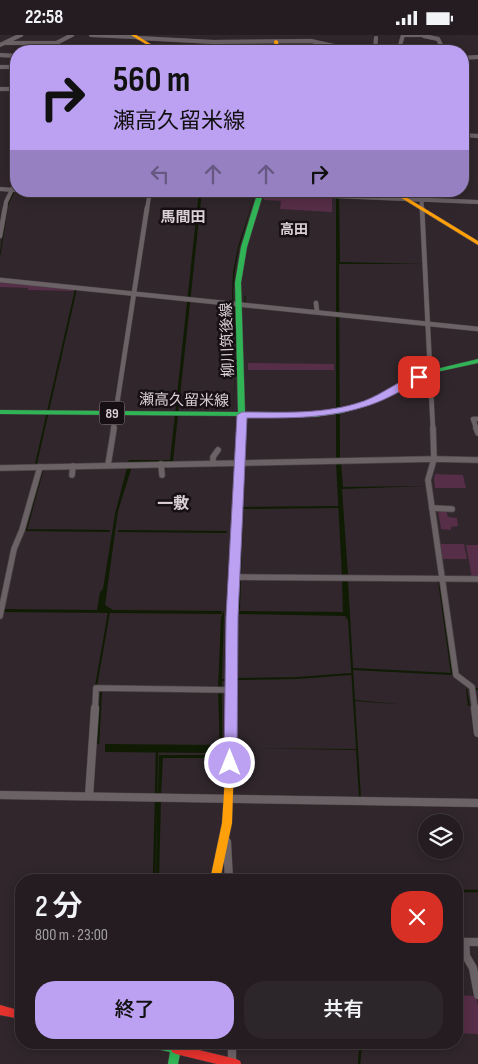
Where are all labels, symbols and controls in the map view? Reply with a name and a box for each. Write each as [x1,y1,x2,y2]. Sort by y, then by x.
text: 22:58 [25,6,63,29]
text: 560 m [113,59,190,102]
icon: right [30,65,95,130]
text: 瀬高久留米線 [113,108,245,135]
icon: left [146,160,174,188]
icon: ahead [199,160,227,188]
icon: ahead [252,160,280,188]
icon: right [305,160,333,188]
district label: 馬間田 [160,208,206,227]
district label: 高田 [280,221,308,238]
street label: 柳川筑後線 [217,302,238,378]
pin [398,356,440,398]
icon: arrive [405,363,433,391]
street label: 瀬高久留米線 [139,390,229,411]
road number: 89 [100,401,124,424]
district label: 一敷 [157,494,189,514]
position arrow [203,736,255,788]
map controls [418,814,463,859]
button: layers [418,814,463,859]
text: 2 分 [35,889,83,925]
button: close [391,891,443,943]
text: 800 m · 23:00 [35,926,108,945]
button: 終了 [35,981,234,1039]
button: 共有 [244,981,443,1039]

